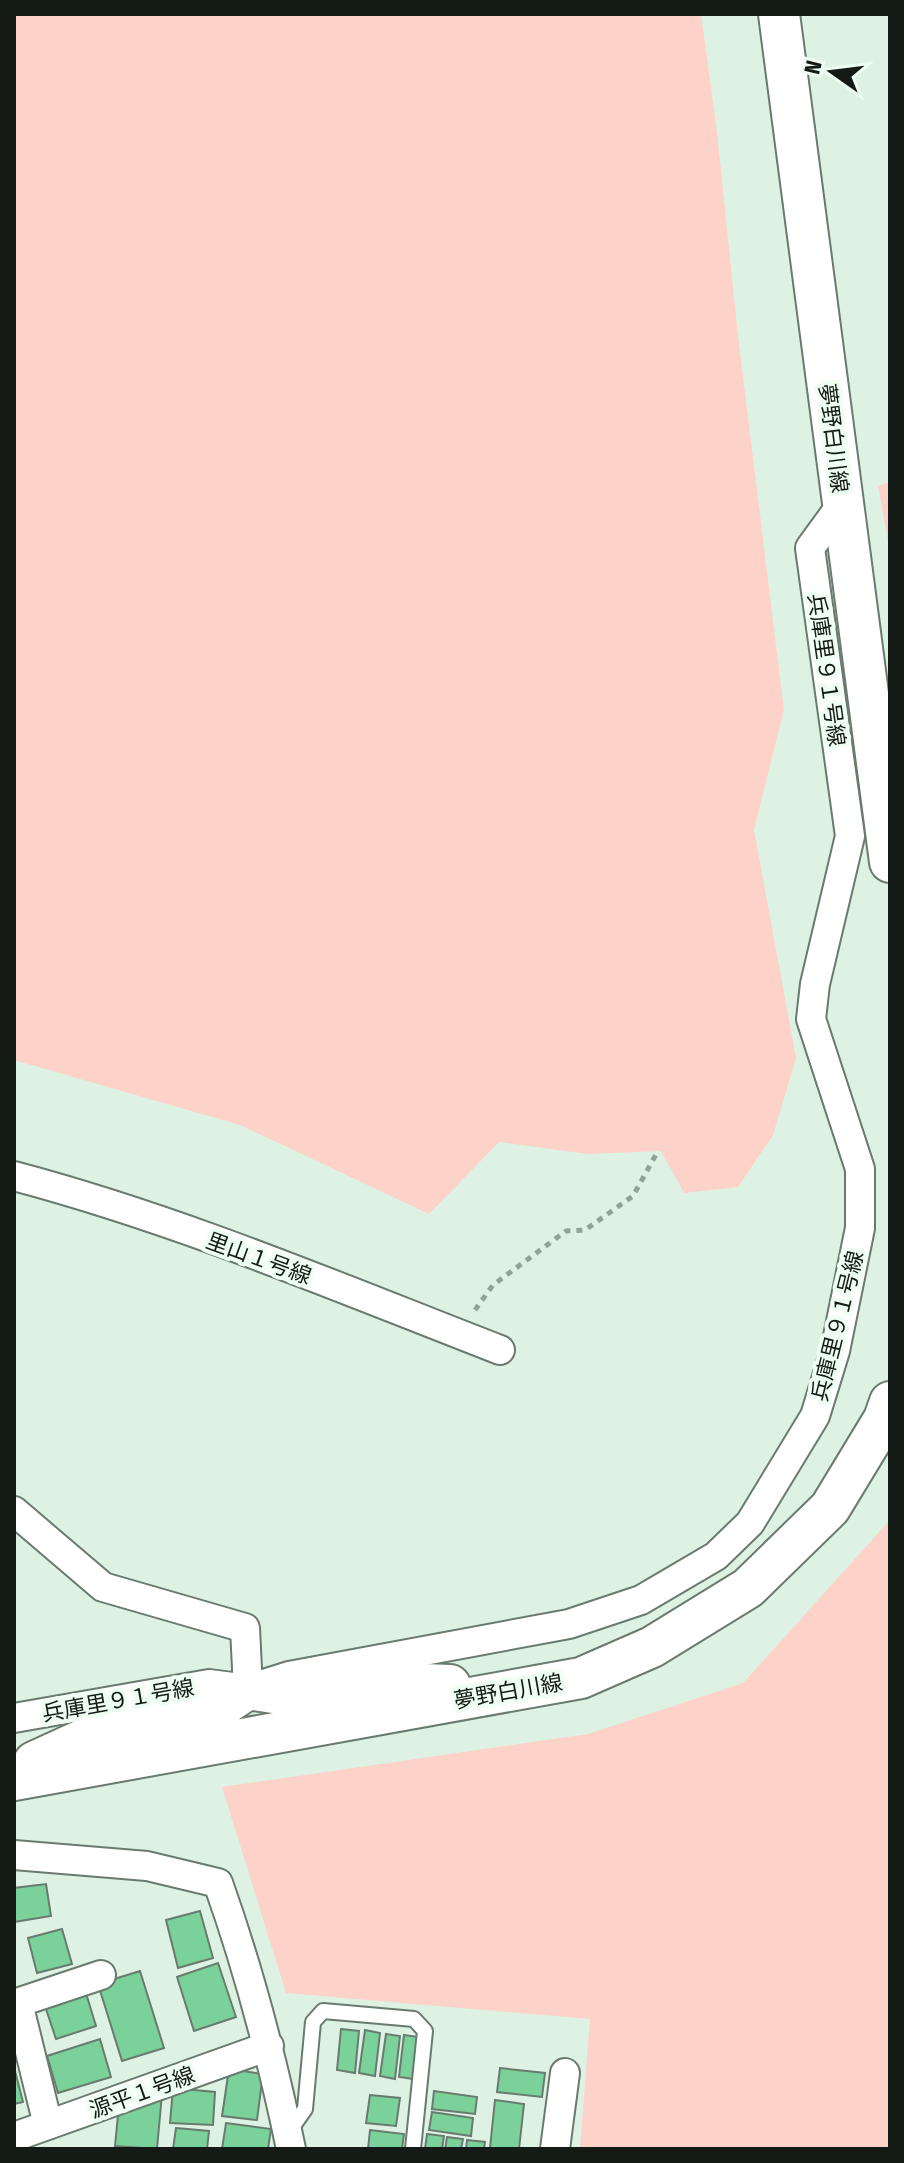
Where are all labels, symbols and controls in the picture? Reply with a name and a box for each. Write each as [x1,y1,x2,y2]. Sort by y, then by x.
north arrow [792,32,872,112]
text: N [798,58,828,77]
street label: 夢野白川線 [813,382,854,494]
street label: 兵庫里９１号線 [802,592,851,748]
street label: 里山１号線 [203,1227,315,1290]
street label: 兵庫里９１号線 [806,1248,869,1404]
street label: 夢野白川線 [452,1669,565,1714]
street label: 兵庫里９１号線 [40,1674,196,1727]
street label: 源平１号線 [86,2061,198,2124]

